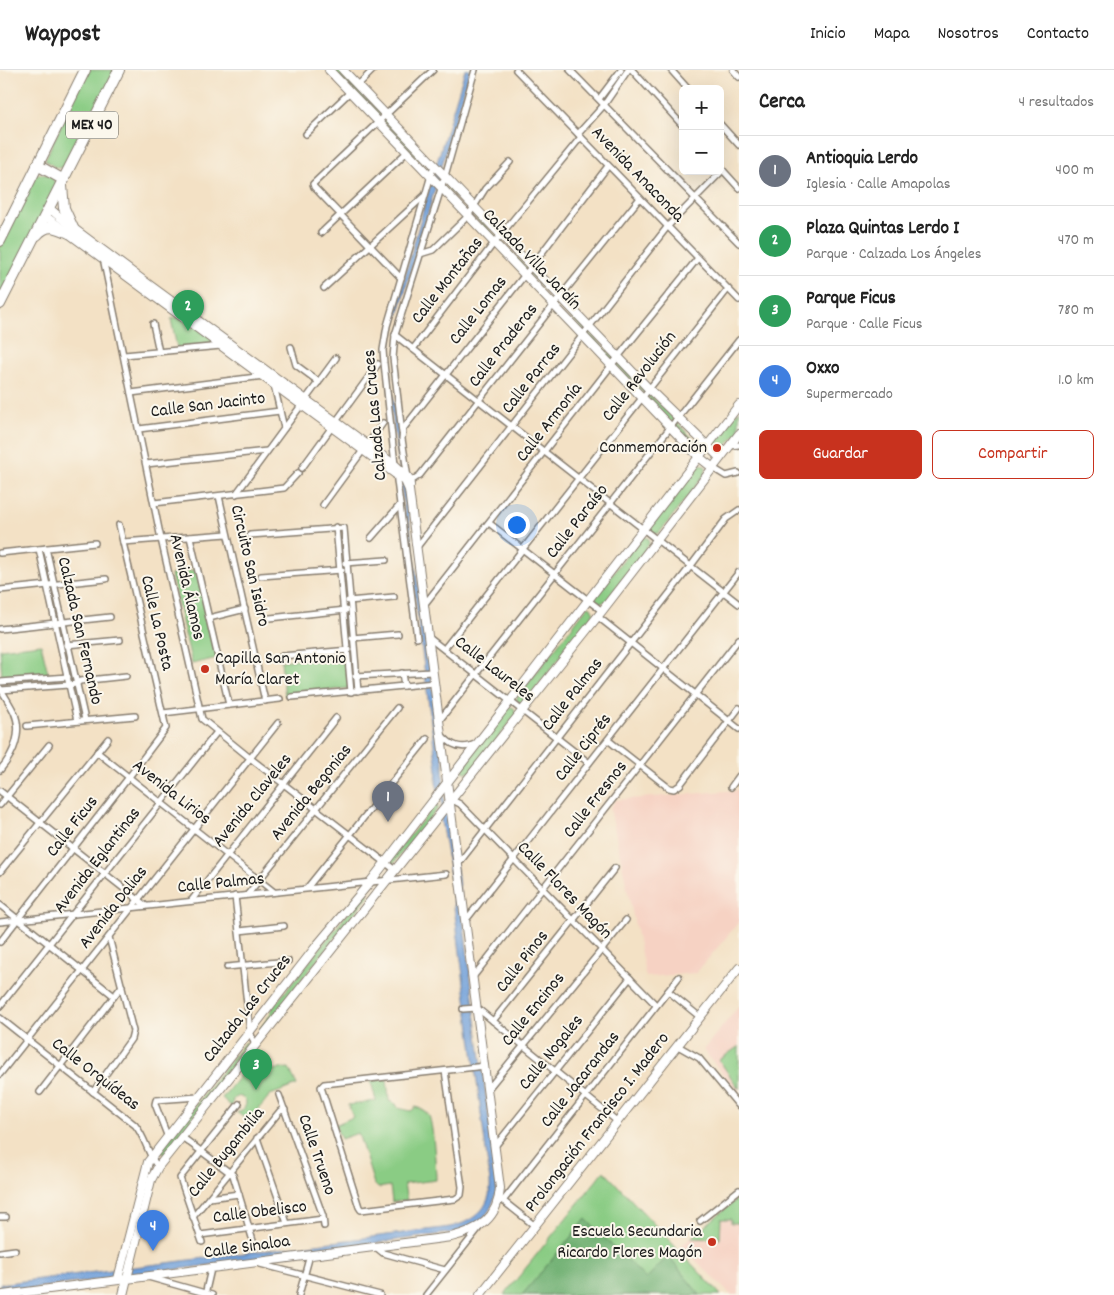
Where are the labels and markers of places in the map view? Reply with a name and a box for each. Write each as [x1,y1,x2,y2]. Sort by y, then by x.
pin: 2 [172,290,204,331]
place label: Conmemoración [599,436,707,461]
marker: Conmemoración [711,442,723,454]
place label: Capilla San Antonio María Claret [215,647,346,693]
marker: Capilla San Antonio María Claret [199,663,211,675]
pin: 1 [372,781,404,822]
pin: 3 [240,1049,272,1090]
pin: 4 [137,1210,169,1251]
place label: Escuela Secundaria Ricardo Flores Magón [557,1220,703,1266]
marker: Escuela Secundaria Ricardo Flores Magón [706,1236,718,1248]

